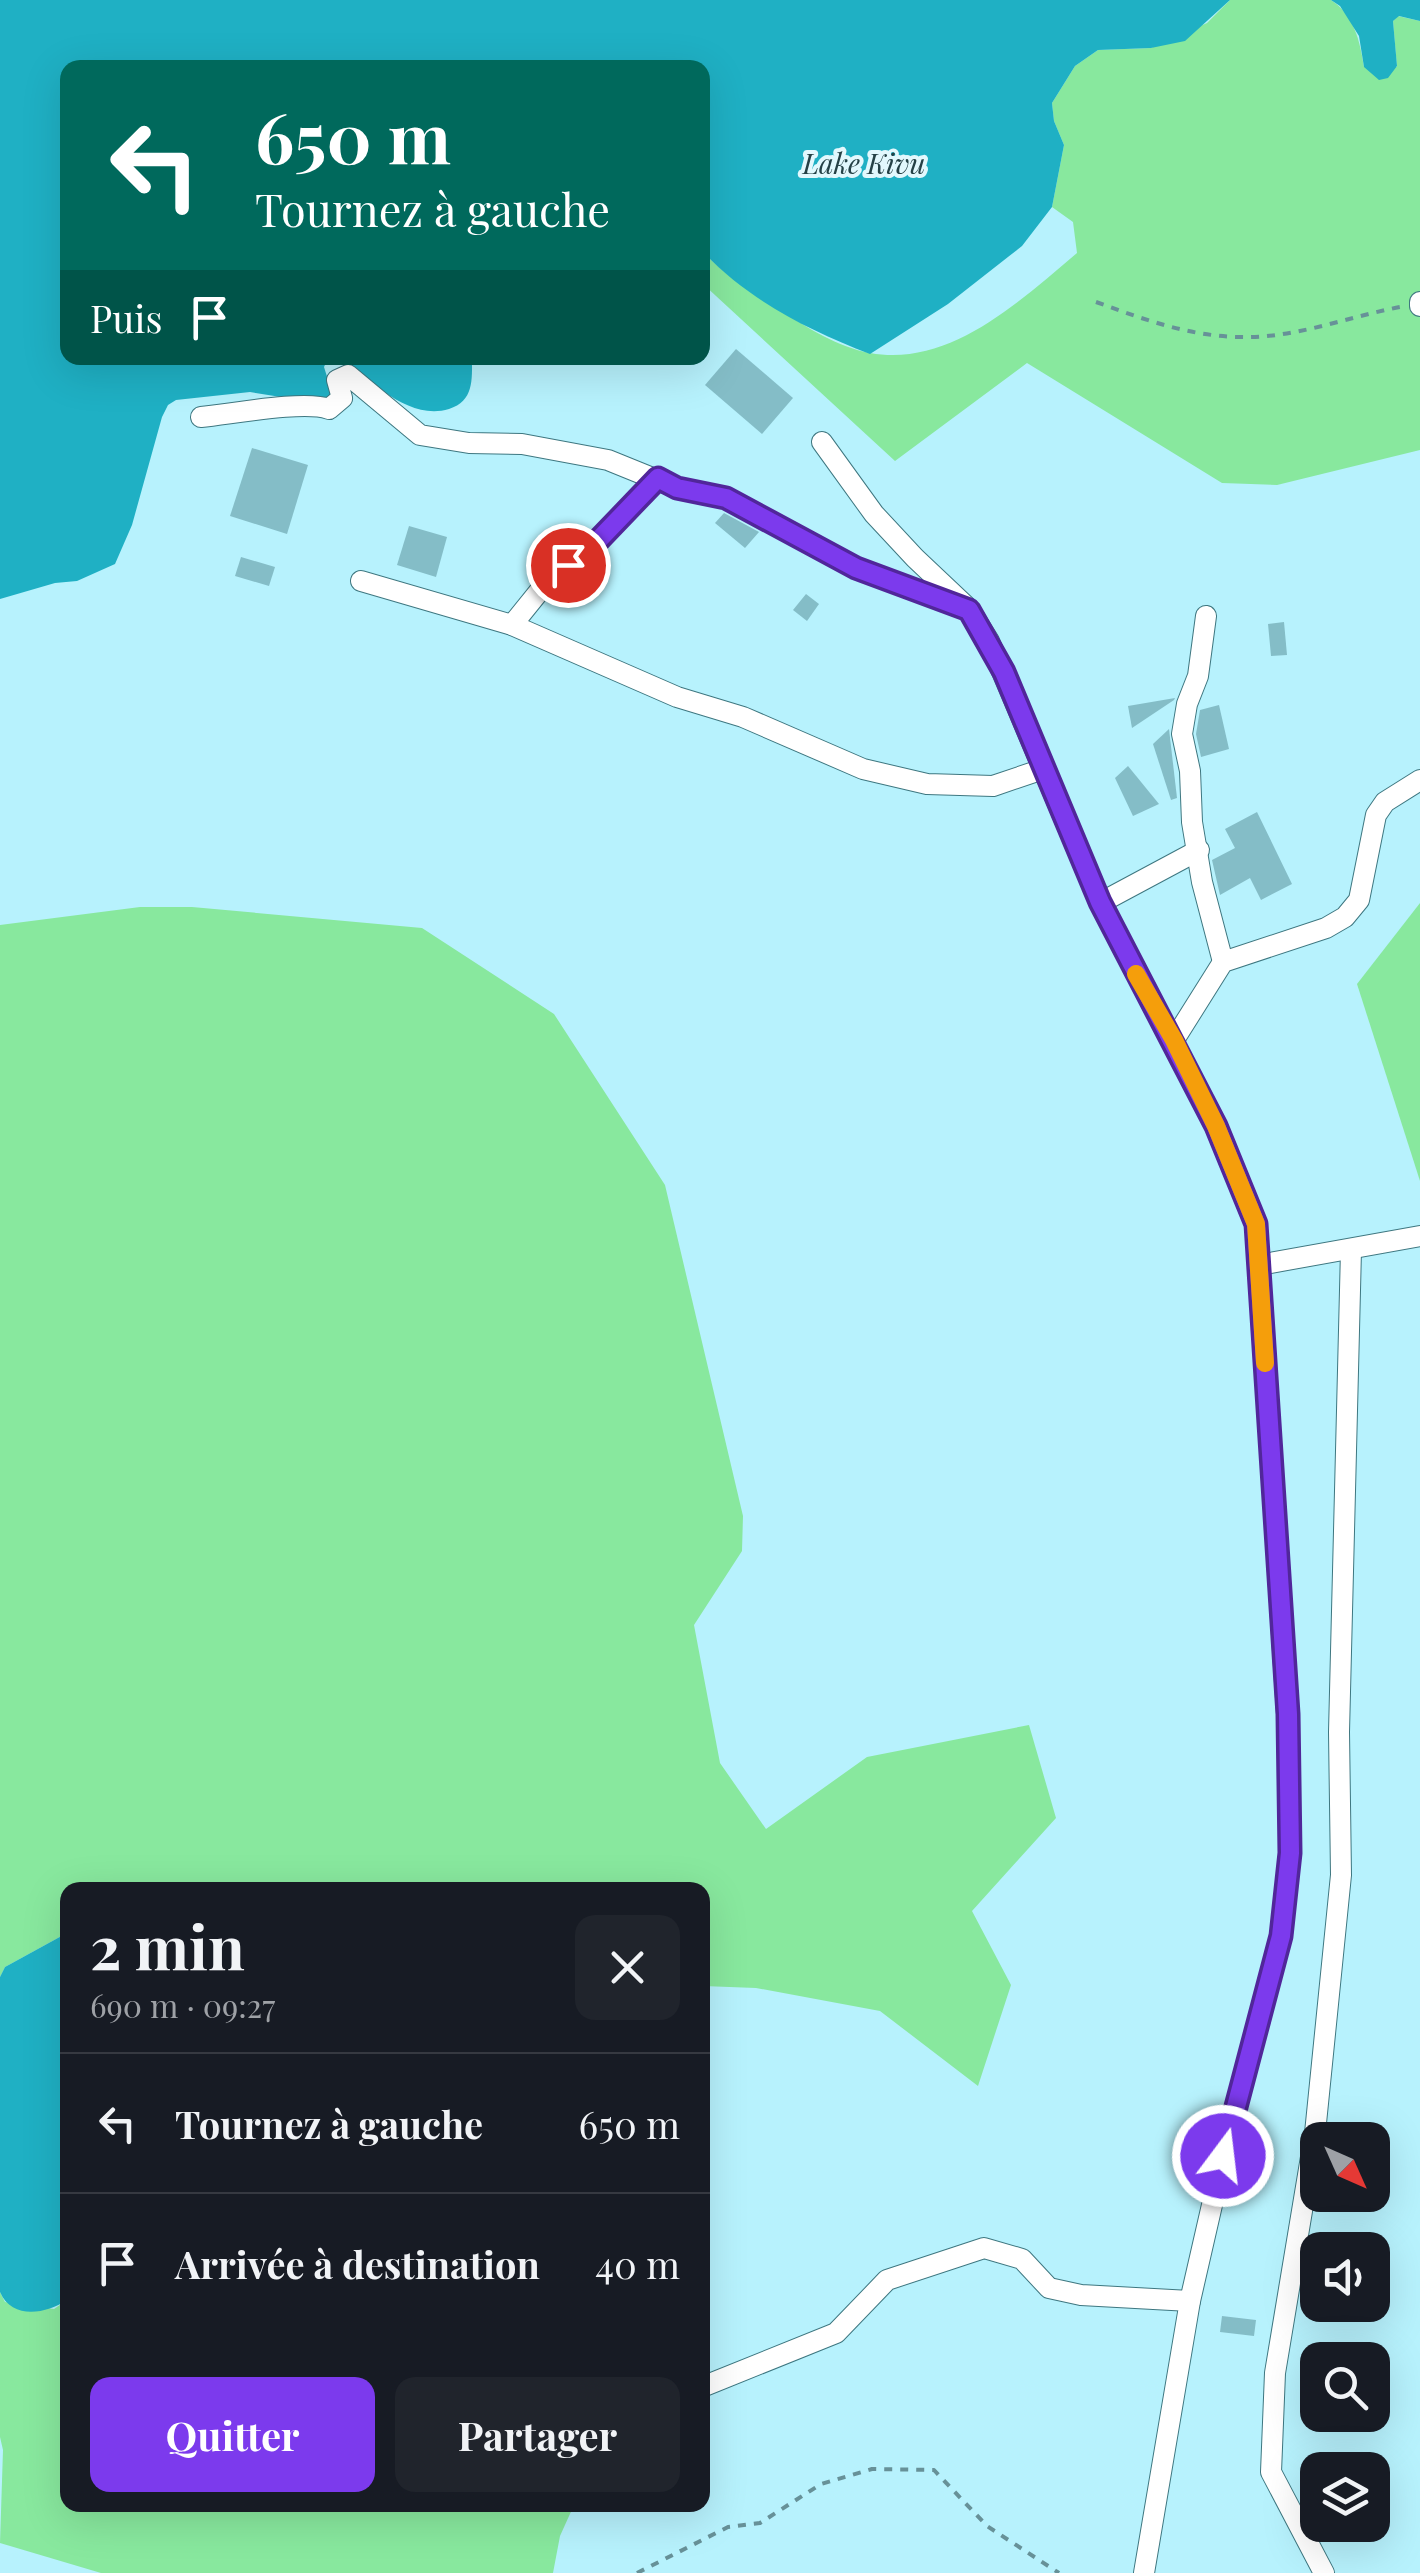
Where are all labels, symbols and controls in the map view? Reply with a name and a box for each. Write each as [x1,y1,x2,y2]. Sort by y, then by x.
text: 650 m [255,88,451,182]
icon: left [90,100,220,230]
water label: Lake Kivu [802,144,925,181]
text: Tournez à gauche [255,178,610,238]
icon: arrive [182,290,237,345]
text: Puis [90,292,162,343]
pin [526,523,611,608]
icon: arrive [541,538,596,593]
text: 2 min [90,1905,245,1985]
button: close [575,1915,680,2020]
text: 690 m · 09:27 [90,1983,275,2026]
icon: left [90,2096,145,2151]
text: Tournez à gauche [175,2098,483,2149]
text: 650 m [579,2098,680,2149]
position arrow [1171,2104,1275,2208]
north arrow [1300,2122,1390,2212]
map controls [1300,2122,1390,2542]
button: sound [1300,2232,1390,2322]
icon: arrive [90,2236,145,2291]
text: Arrivée à destination [175,2238,540,2289]
text: 40 m [595,2238,680,2289]
button: search [1300,2342,1390,2432]
button: Quitter [90,2377,375,2492]
button: Partager [395,2377,680,2492]
button: layers [1300,2452,1390,2542]

